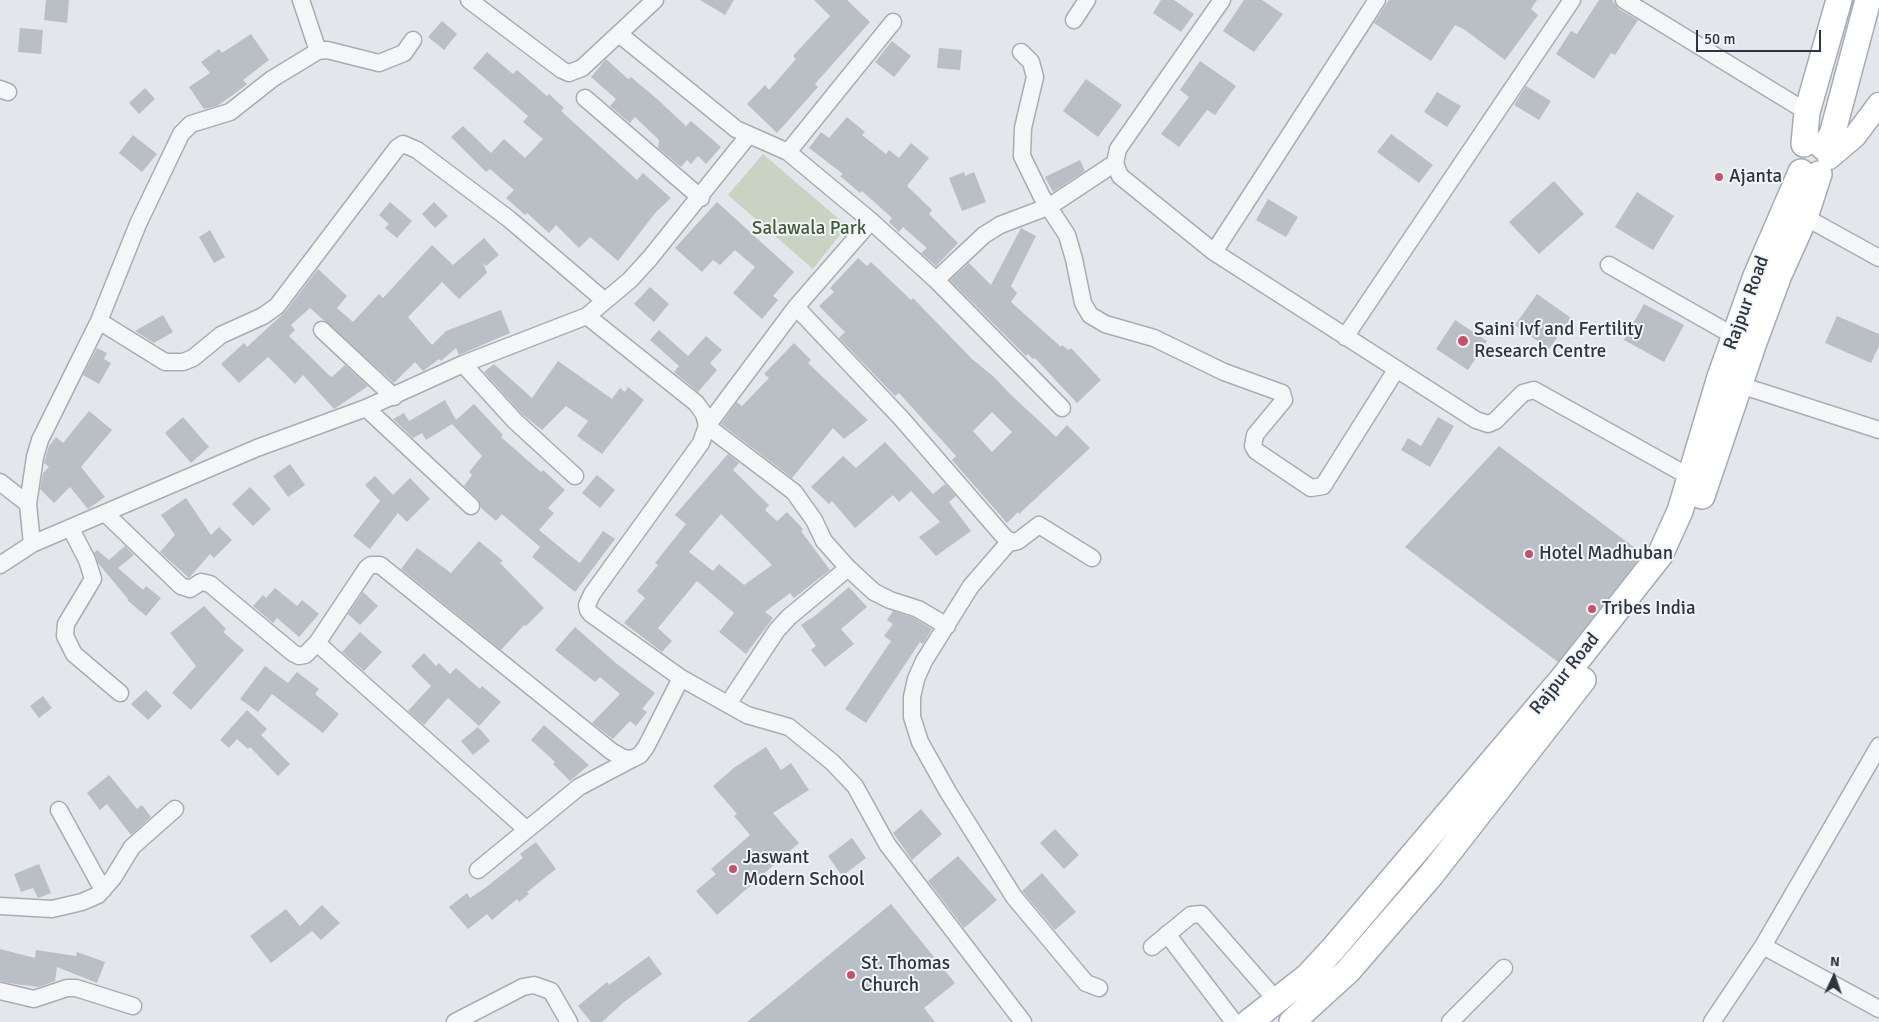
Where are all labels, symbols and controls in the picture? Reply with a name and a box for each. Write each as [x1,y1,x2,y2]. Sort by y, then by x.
scale bar [1699,20,1824,52]
text: 50 m [1704,30,1735,48]
place label: Ajanta [1729,166,1782,188]
marker: Ajanta [1713,171,1725,183]
park label: Salawala Park [752,218,866,240]
street label: Rajpur Road [1719,253,1775,353]
place label: Saini Ivf and Fertility Research Centre [1474,319,1643,363]
marker: Saini Ivf and Fertility Research Centre [1456,334,1470,348]
place label: Hotel Madhuban [1539,543,1673,565]
marker: Hotel Madhuban [1523,548,1535,560]
place label: Tribes India [1602,598,1696,620]
marker: Tribes India [1586,603,1598,615]
street label: Rajpur Road [1525,629,1605,719]
place label: Jaswant Modern School [743,847,865,891]
marker: Jaswant Modern School [727,863,739,875]
north arrow [1809,952,1859,1002]
place label: St. Thomas Church [861,953,950,997]
text: N [1829,953,1840,970]
marker: St. Thomas Church [845,969,857,981]

